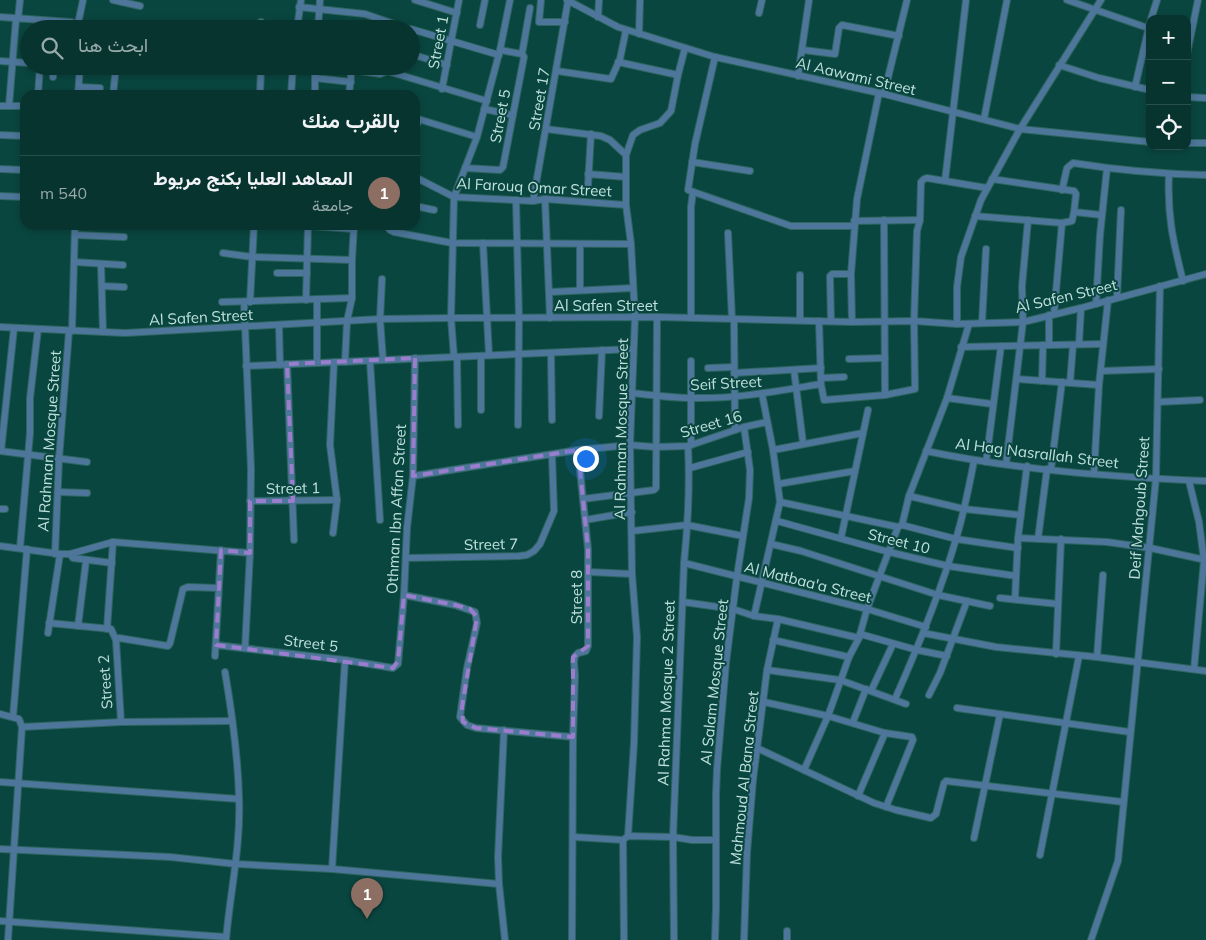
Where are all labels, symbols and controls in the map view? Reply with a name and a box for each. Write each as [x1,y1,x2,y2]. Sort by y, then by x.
street label: Street 1 [423,13,453,71]
map controls [1146,15,1191,150]
button: + [1146,15,1191,60]
search box [20,20,420,75]
text: ابحث هنا [78,33,148,57]
icon: search [38,34,66,62]
street label: Al Aawami Street [794,53,918,99]
button: − [1146,60,1191,105]
street label: Street 17 [524,66,554,132]
street label: Street 5 [485,87,515,145]
button: locate [1146,105,1191,150]
text: بالقرب منك [302,107,400,133]
text: المعاهد العليا بكنج مريوط [153,166,353,190]
street label: Al Farouq Omar Street [456,173,612,201]
text: 540 m [40,183,87,203]
text: 1 [379,183,389,203]
text: جامعة [312,195,353,215]
street label: Al Safen Street [1013,275,1119,317]
street label: Al Safen Street [554,296,658,315]
street label: Al Safen Street [149,305,253,329]
street label: Al Rahman Mosque Street [610,338,632,520]
street label: Al Rahman Mosque Street [33,350,65,532]
street label: Seif Street [690,372,762,394]
street label: Street 16 [678,406,744,442]
street label: Othman Ibn Affan Street [382,424,410,594]
street label: Al Hag Nasrallah Street [954,434,1120,472]
street label: Deif Mahgoub Street [1125,436,1153,580]
your location [573,446,599,472]
street label: Street 1 [266,478,320,498]
street label: Street 10 [866,524,932,558]
street label: Street 7 [464,534,518,554]
street label: Al Matbaa'a Street [742,557,874,607]
street label: Street 8 [567,570,586,624]
street label: Al Salam Mosque Street [696,598,732,766]
street label: Al Rahma Mosque 2 Street [653,600,679,786]
street label: Street 5 [283,630,339,656]
street label: Street 2 [94,654,116,710]
street label: Mahmoud Al Bana Street [725,690,763,866]
pin: 1 [351,878,383,919]

